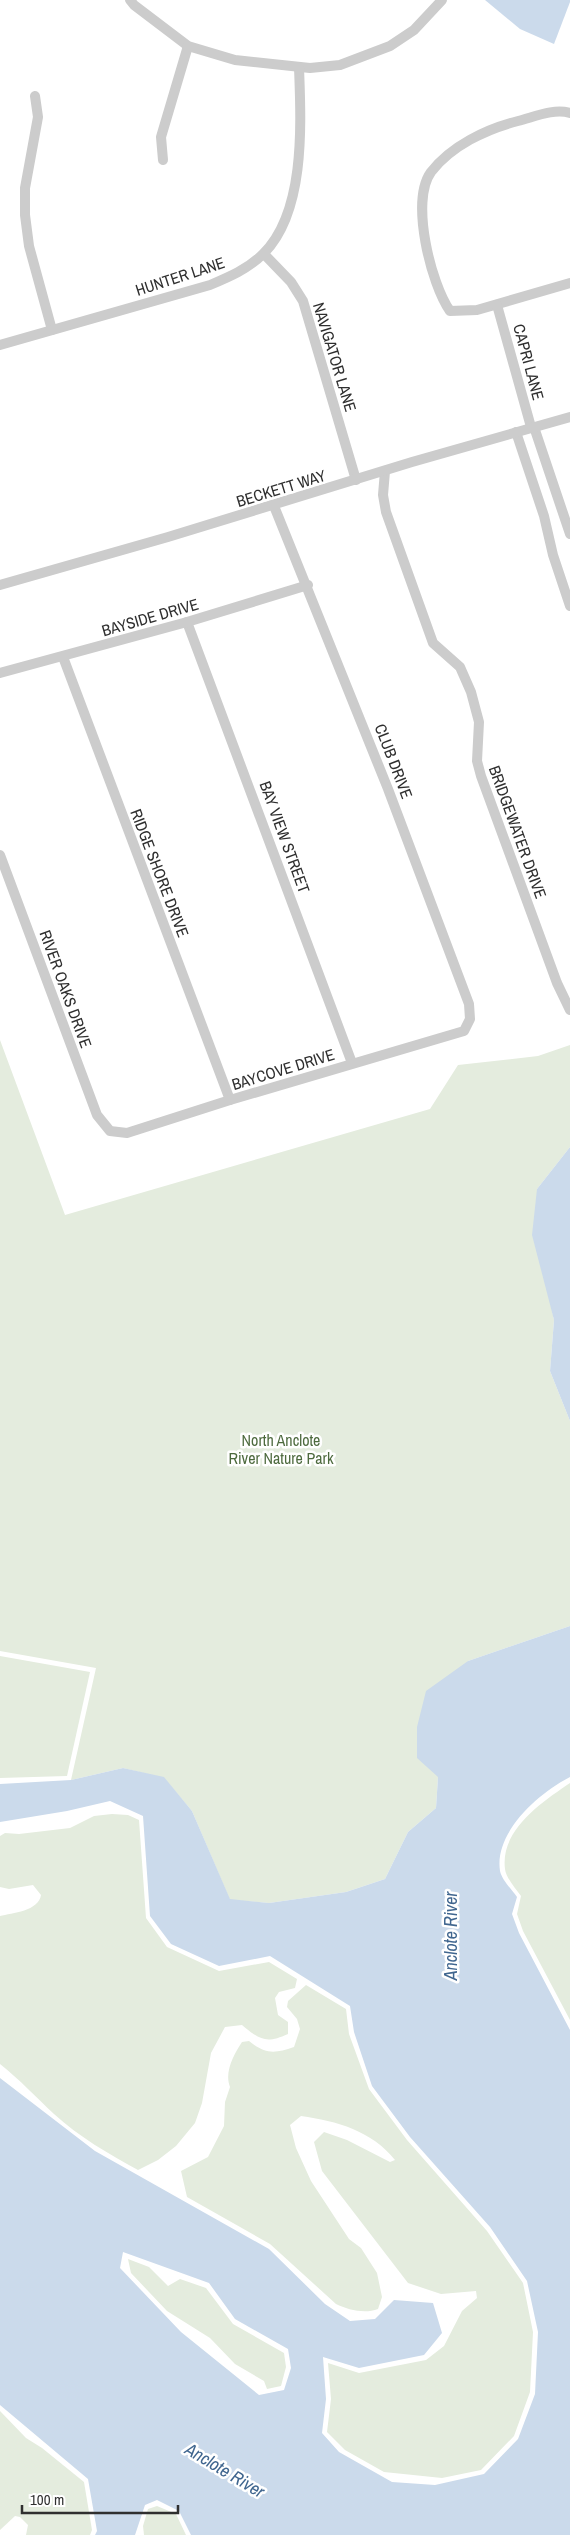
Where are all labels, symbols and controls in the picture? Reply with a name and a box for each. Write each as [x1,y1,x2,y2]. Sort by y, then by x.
street label: HUNTER LANE [133,251,227,301]
street label: NAVIGATOR LANE [308,300,362,414]
street label: CAPRI LANE [508,321,550,403]
street label: BECKETT WAY [234,464,329,512]
street label: BAYSIDE DRIVE [99,593,201,641]
street label: CLUB DRIVE [370,720,418,802]
street label: BRIDGEWATER DRIVE [484,762,552,902]
street label: BAY VIEW STREET [255,778,315,896]
street label: RIDGE SHORE DRIVE [125,806,195,940]
street label: RIVER OAKS DRIVE [34,927,98,1051]
street label: BAYCOVE DRIVE [229,1043,337,1095]
park label: North Anclote River Nature Park [229,1429,334,1469]
water label: Anclote River [438,1891,463,1981]
water label: Anclote River [180,2436,270,2504]
scale bar [22,2482,179,2514]
text: 100 m [30,2489,64,2510]

